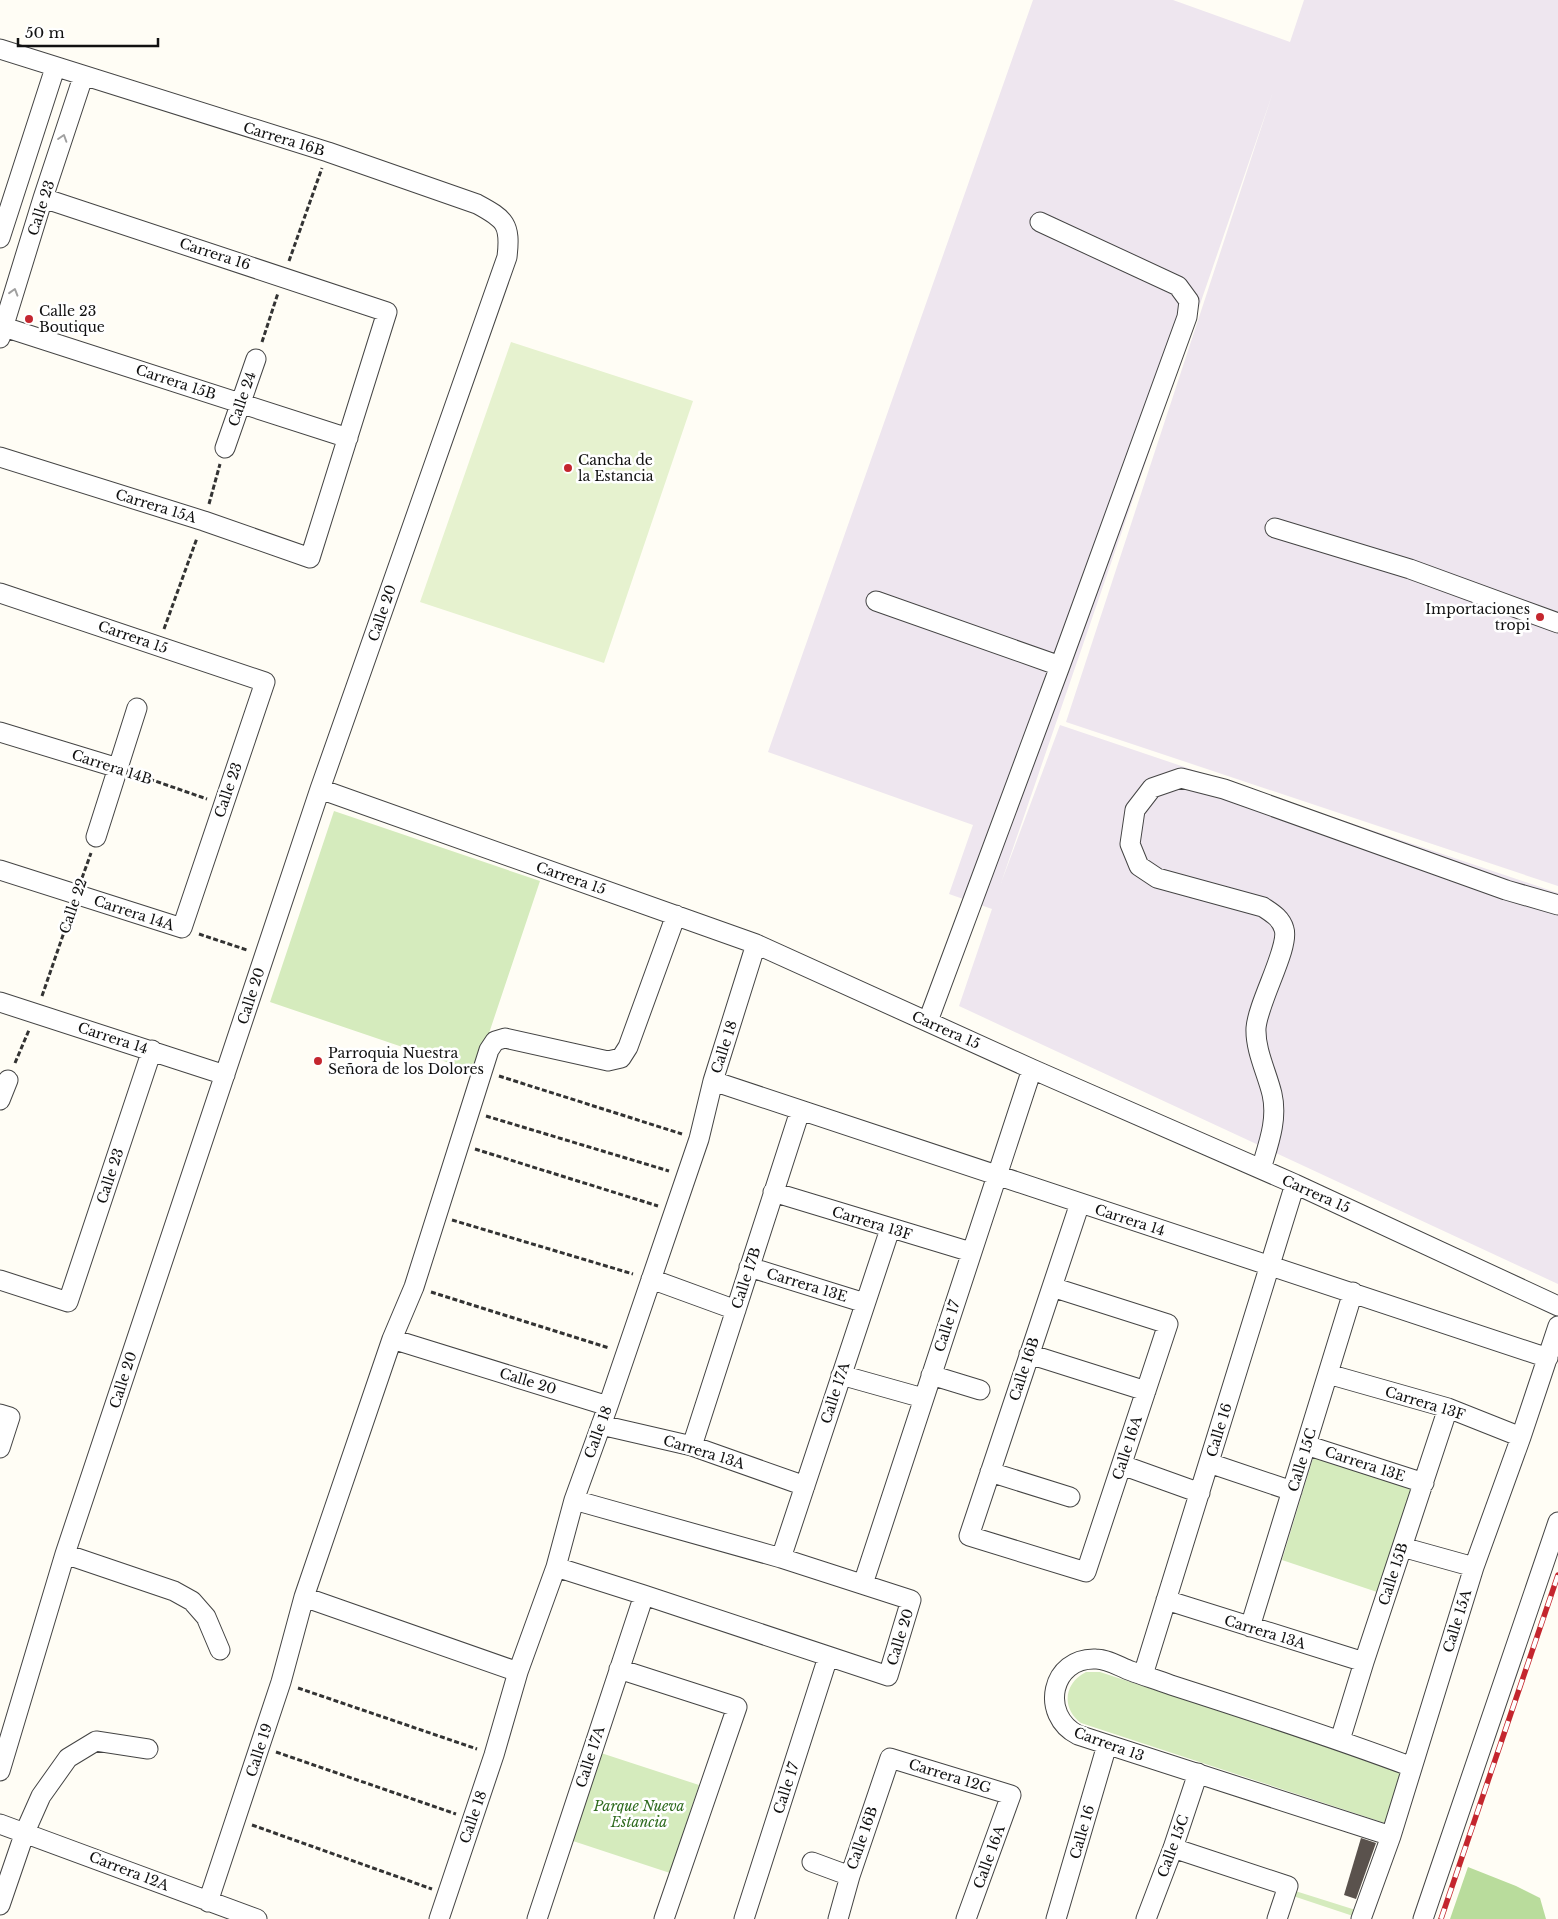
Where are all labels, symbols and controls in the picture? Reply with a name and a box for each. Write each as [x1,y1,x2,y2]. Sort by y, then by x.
scale bar [18,15,158,47]
text: 50 m [25,23,65,42]
street label: Carrera 16B [241,118,327,160]
one-way arrow [58,134,68,142]
street label: Calle 23 [24,178,58,238]
street label: Carrera 16 [177,234,253,274]
one-way arrow [9,289,19,297]
place label: Calle 23 Boutique [39,302,105,336]
marker: Calle 23 Boutique [23,313,35,325]
street label: Carrera 15B [134,361,219,404]
street label: Calle 24 [224,369,260,429]
place label: Cancha de la Estancia [578,451,654,485]
marker: Cancha de la Estancia [562,462,574,474]
street label: Carrera 15A [113,485,199,527]
street label: Calle 20 [364,582,400,644]
place label: Importaciones tropi [1425,600,1530,634]
marker: Importaciones tropi [1534,611,1546,623]
street label: Carrera 15 [96,617,170,657]
street label: Carrera 14B [69,746,155,789]
street label: Calle 23 [210,760,246,820]
street label: Carrera 15 [534,858,608,898]
street label: Calle 22 [55,876,91,936]
street label: Carrera 14A [91,892,177,935]
street label: Calle 20 [233,965,269,1027]
street label: Carrera 15 [909,1007,983,1053]
street label: Carrera 14 [76,1018,150,1058]
street label: Calle 18 [707,1018,741,1076]
place label: Parroquia Nuestra Señora de los Dolores [328,1044,484,1078]
marker: Parroquia Nuestra Señora de los Dolores [312,1055,324,1067]
street label: Calle 23 [93,1146,127,1206]
street label: Carrera 15 [1279,1171,1353,1217]
street label: Carrera 14 [1093,1200,1167,1240]
street label: Carrera 13F [830,1202,915,1244]
street label: Calle 17B [728,1244,765,1311]
street label: Carrera 13E [764,1264,850,1306]
street label: Calle 17 [930,1297,964,1354]
street label: Calle 16B [1005,1335,1043,1403]
street label: Calle 20 [105,1349,141,1411]
street label: Calle 17A [817,1360,853,1426]
street label: Calle 20 [497,1364,559,1398]
street label: Carrera 13F [1383,1382,1468,1424]
street label: Calle 16 [1202,1401,1236,1459]
street label: Calle 18 [580,1403,616,1461]
street label: Calle 16A [1108,1414,1146,1482]
street label: Calle 15C [1284,1426,1320,1494]
street label: Carrera 13A [661,1431,747,1473]
street label: Carrera 13E [1322,1443,1408,1485]
street label: Calle 15B [1374,1540,1412,1608]
street label: Calle 15A [1439,1587,1475,1655]
street label: Calle 20 [883,1606,917,1668]
street label: Carrera 13A [1222,1611,1308,1653]
street label: Calle 19 [242,1721,276,1779]
street label: Carrera 13 [1071,1723,1147,1765]
street label: Calle 17A [572,1724,608,1790]
street label: Carrera 12G [906,1755,994,1797]
street label: Calle 17 [769,1759,803,1816]
street label: Calle 18 [456,1788,490,1846]
park label: Parque Nueva Estancia [592,1797,685,1831]
street label: Calle 16 [1066,1803,1098,1861]
street label: Calle 16B [843,1804,881,1872]
street label: Calle 15C [1153,1812,1193,1880]
street label: Calle 16A [969,1823,1009,1891]
street label: Carrera 12A [86,1848,172,1895]

